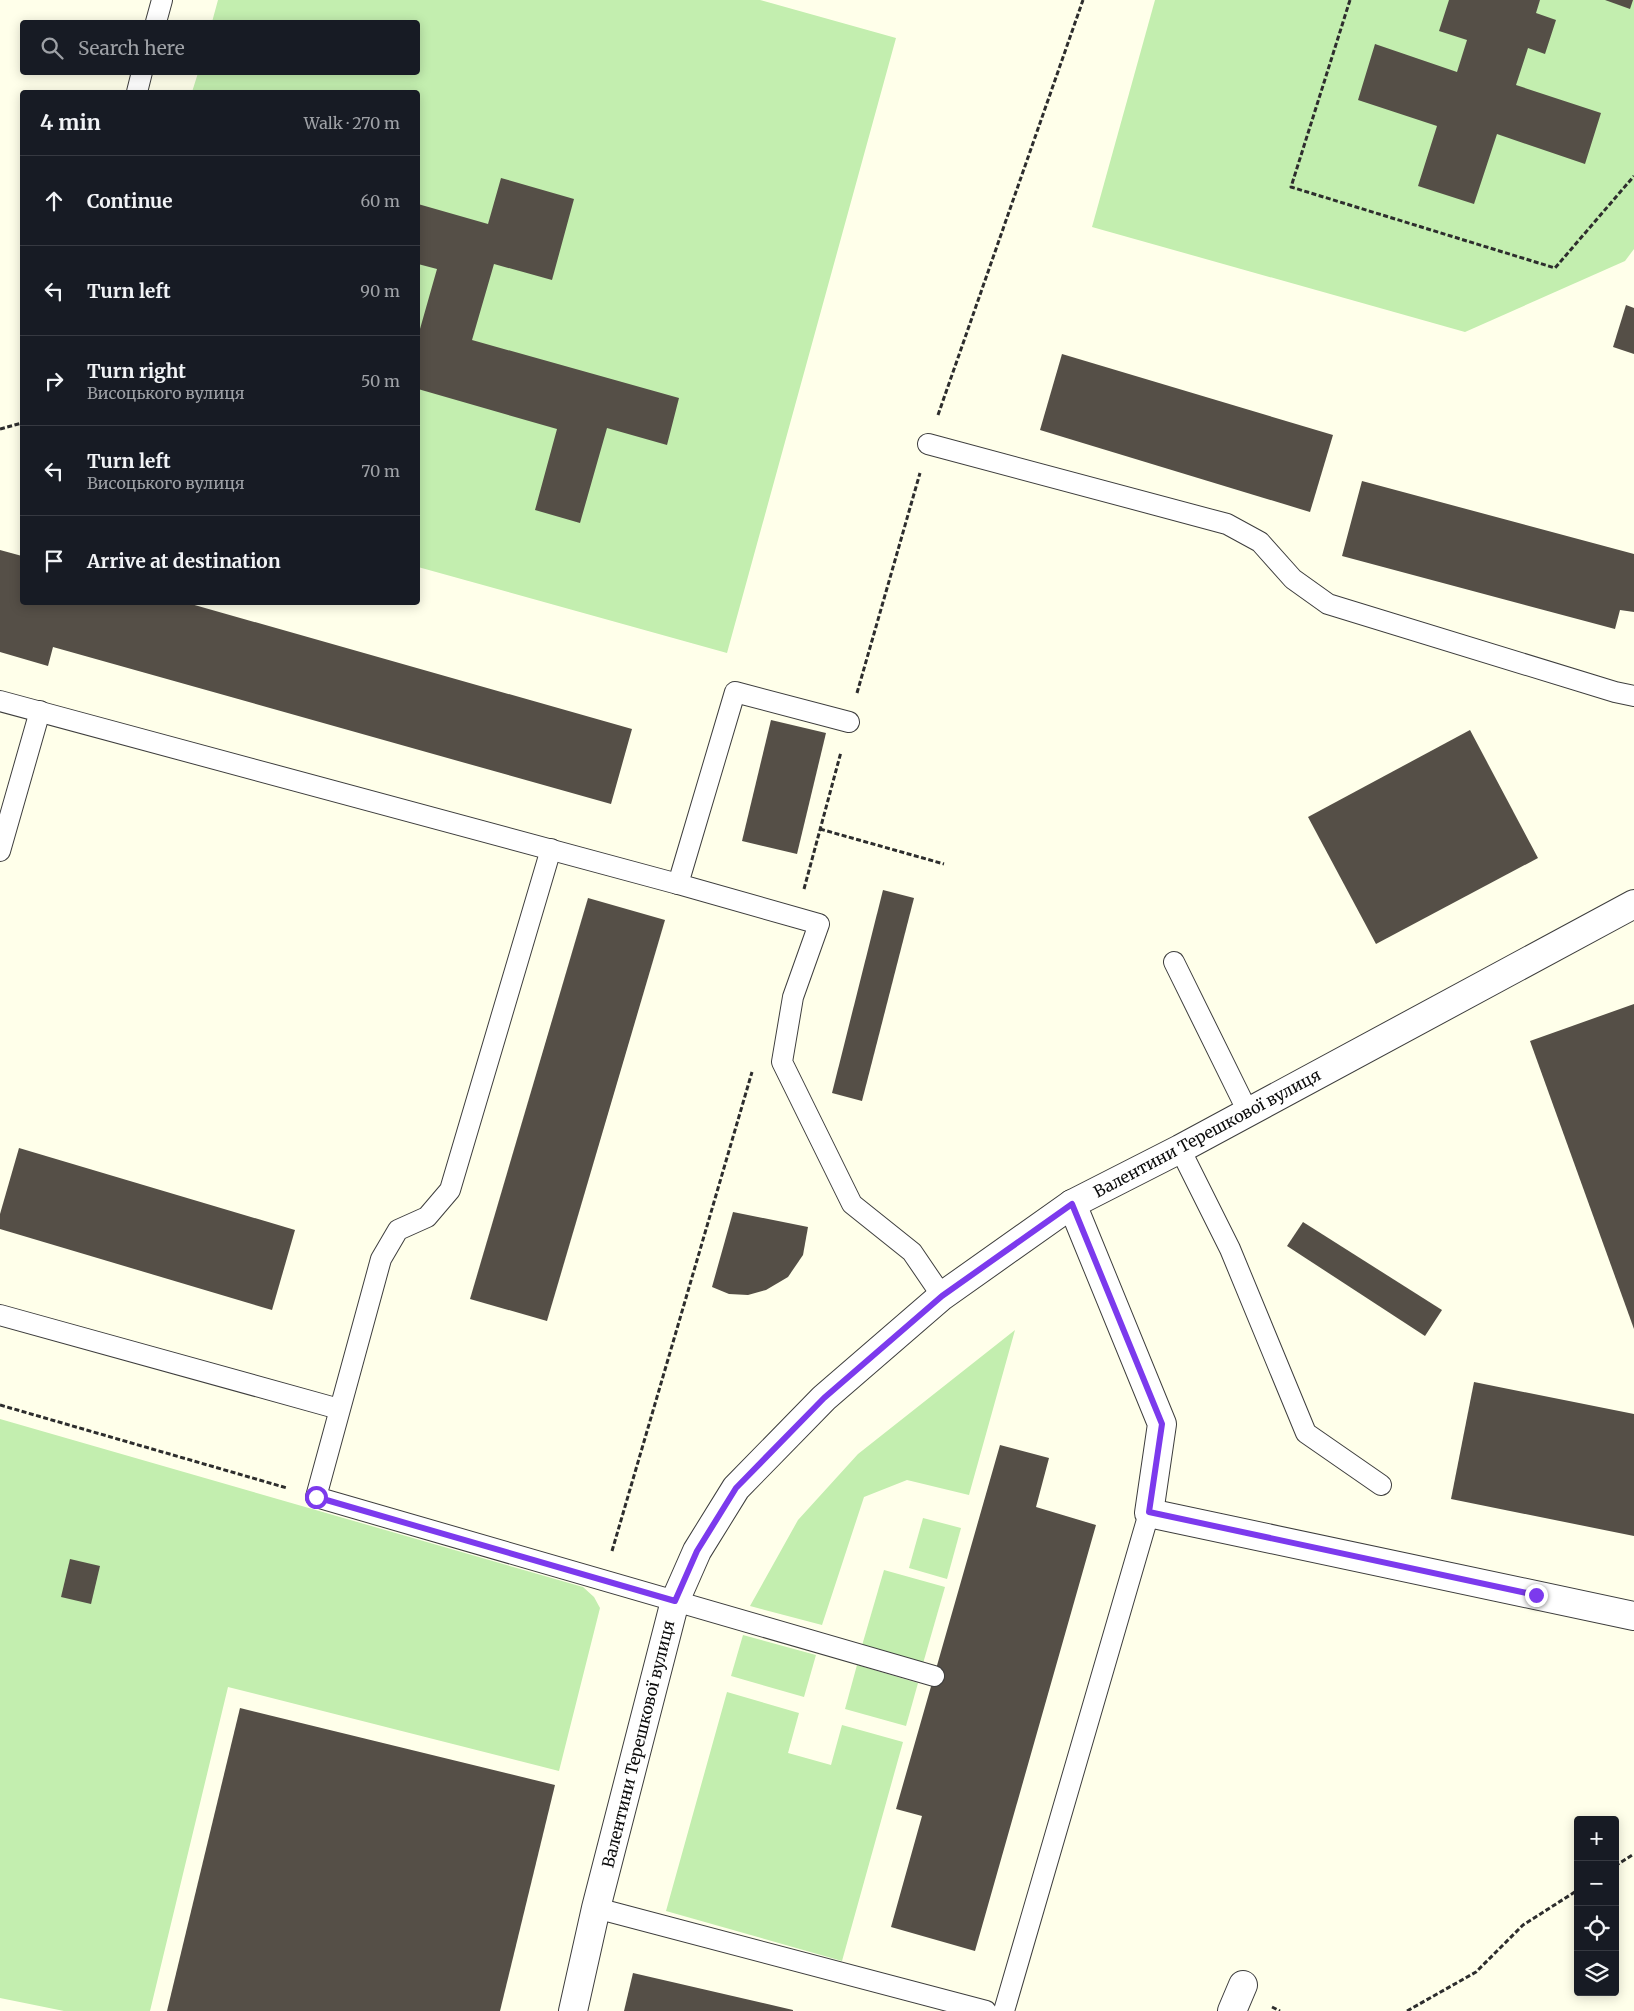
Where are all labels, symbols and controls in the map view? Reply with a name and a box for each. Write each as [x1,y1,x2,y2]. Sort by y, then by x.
search box [20,20,420,75]
icon: search [38,34,66,62]
text: Search here [78,36,185,60]
text: 4 min [40,109,101,136]
text: Walk · 270 m [304,113,400,133]
icon: ahead [40,187,68,215]
text: Continue [87,189,173,213]
text: 60 m [360,191,400,211]
icon: left [40,277,68,305]
text: Turn left [87,279,171,303]
text: 90 m [360,281,400,301]
text: Turn right [87,359,186,383]
icon: right [40,367,68,395]
text: 50 m [361,371,400,391]
text: Висоцького вулиця [87,383,245,403]
text: Turn left [87,449,171,473]
icon: left [40,457,68,485]
text: 70 m [361,461,400,481]
text: Висоцького вулиця [87,473,245,493]
icon: arrive [40,547,68,575]
text: Arrive at destination [87,549,281,573]
street label: Валентини Терешкової вулиця [1090,1064,1324,1202]
route start [305,1486,328,1509]
route end [1525,1584,1548,1607]
street label: Валентини Терешкової вулиця [598,1618,678,1870]
map controls [1574,1816,1619,1996]
button: + [1574,1816,1619,1861]
button: − [1574,1861,1619,1906]
button: locate [1574,1906,1619,1951]
button: layers [1574,1951,1619,1996]

